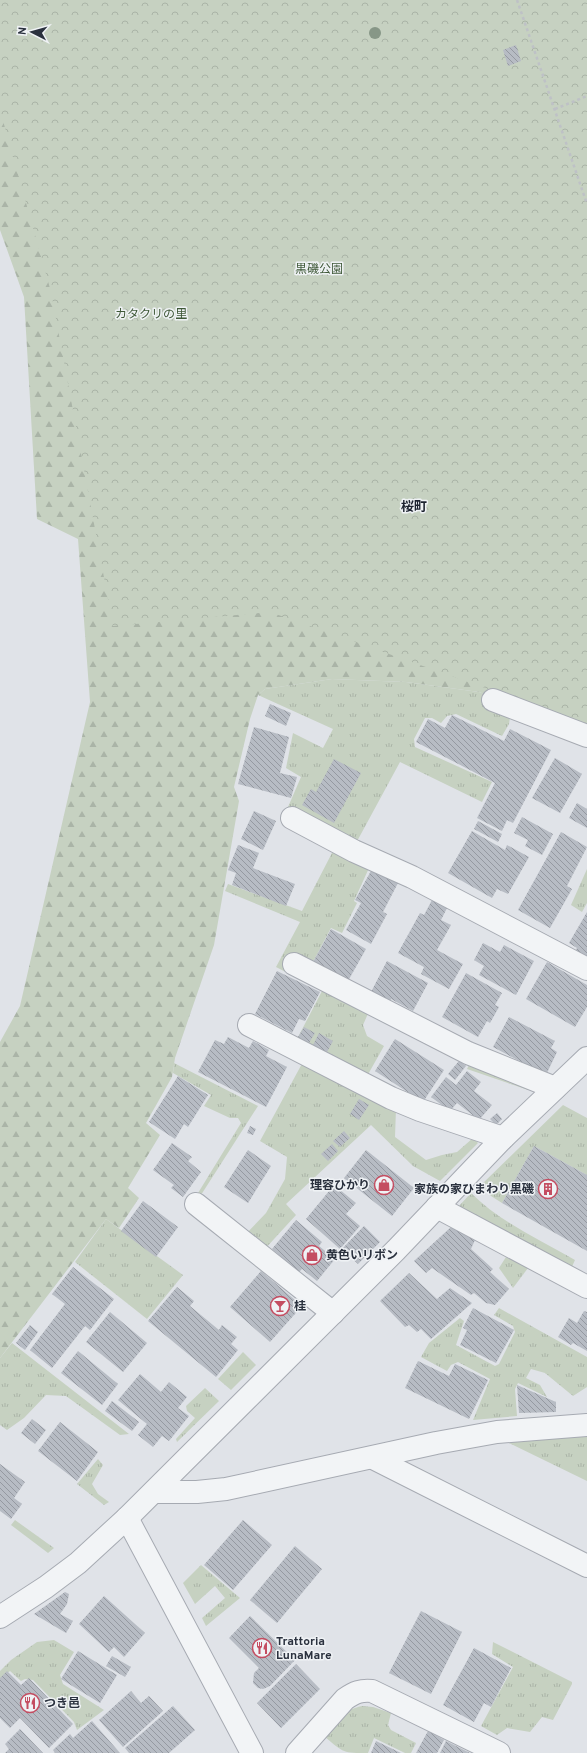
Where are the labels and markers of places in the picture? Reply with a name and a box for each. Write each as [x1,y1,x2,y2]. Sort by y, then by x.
shop icon: 理容ひかり [373,1174,395,1196]
place label: 理容ひかり [310,1178,370,1194]
building icon: 家族の家ひまわり黒磯 [537,1178,559,1200]
place label: 家族の家ひまわり黒磯 [414,1182,534,1198]
shop icon: 黄色いリボン [301,1244,323,1266]
place label: 黄色いリボン [326,1248,398,1264]
bar icon: 桂 [269,1295,291,1317]
place label: 桂 [294,1299,306,1315]
place label: Trattoria LunaMare [276,1634,332,1664]
restaurant icon: Trattoria LunaMare [251,1637,273,1659]
restaurant icon: つき邑 [19,1692,41,1714]
place label: つき邑 [44,1696,80,1712]

